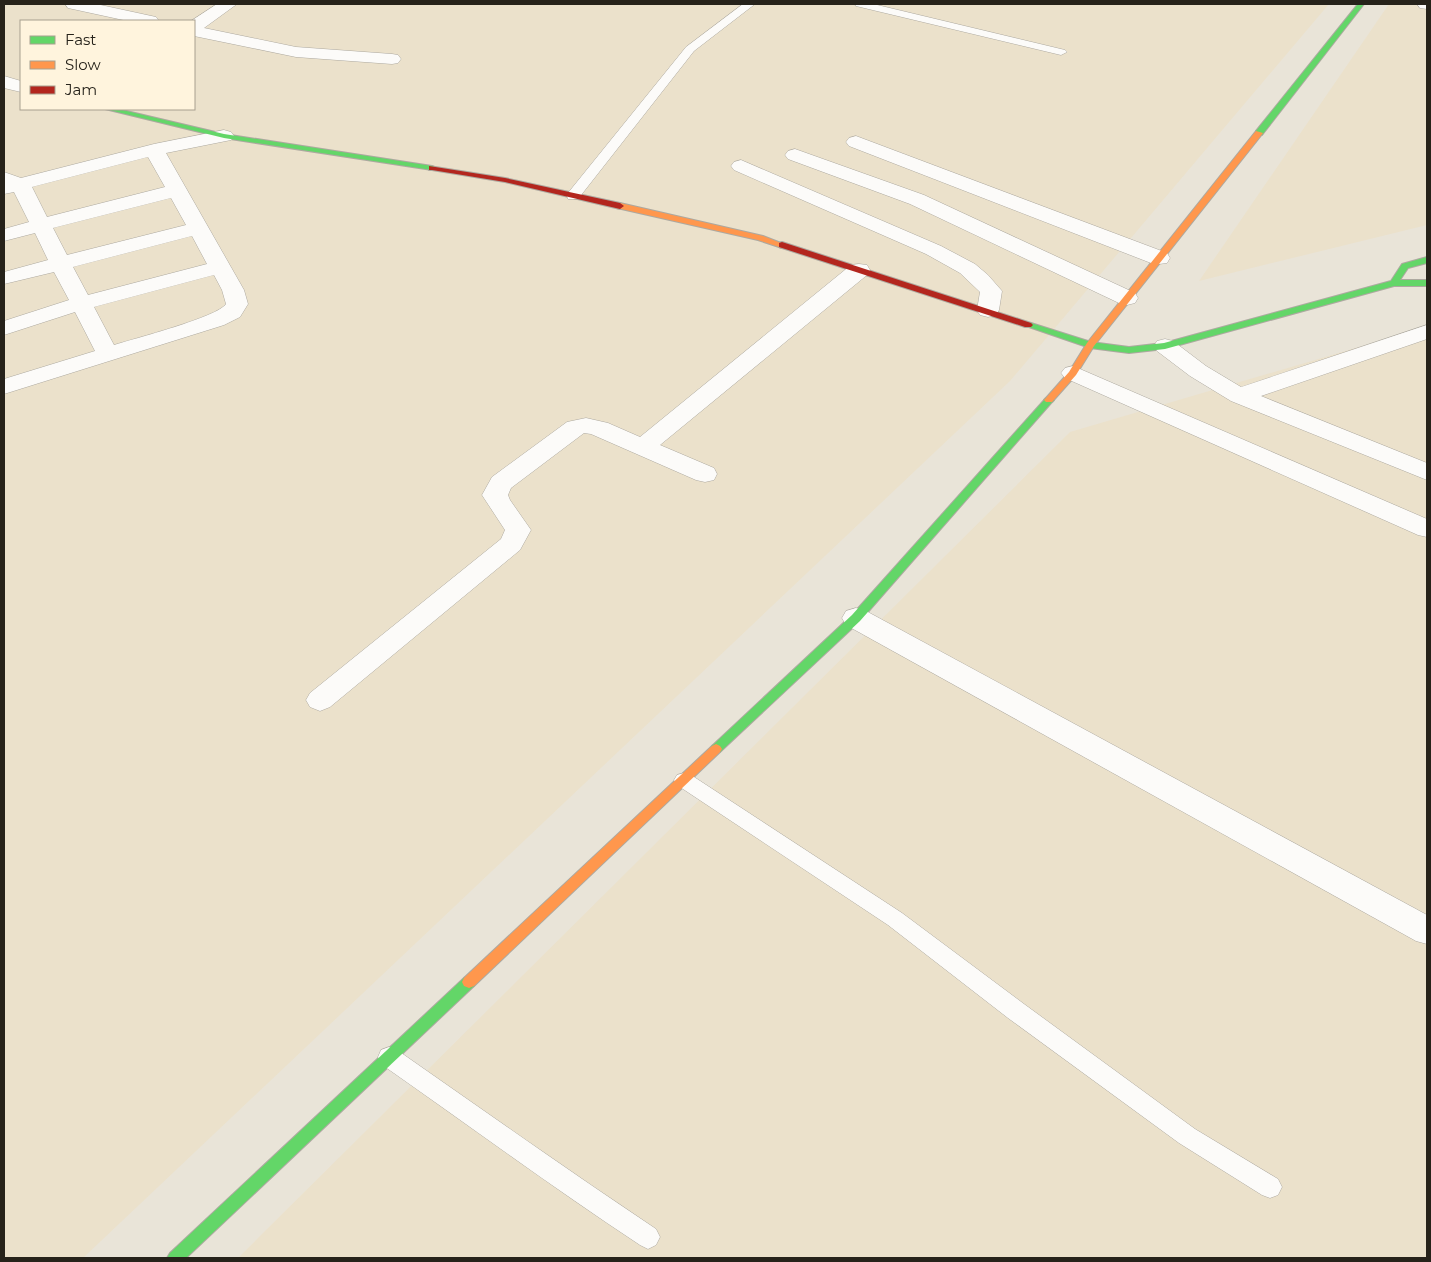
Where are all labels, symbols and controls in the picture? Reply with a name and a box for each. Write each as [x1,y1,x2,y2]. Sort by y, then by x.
legend [20,20,195,110]
text: Fast [65,30,96,49]
text: Slow [65,55,101,74]
text: Jam [64,80,97,99]

